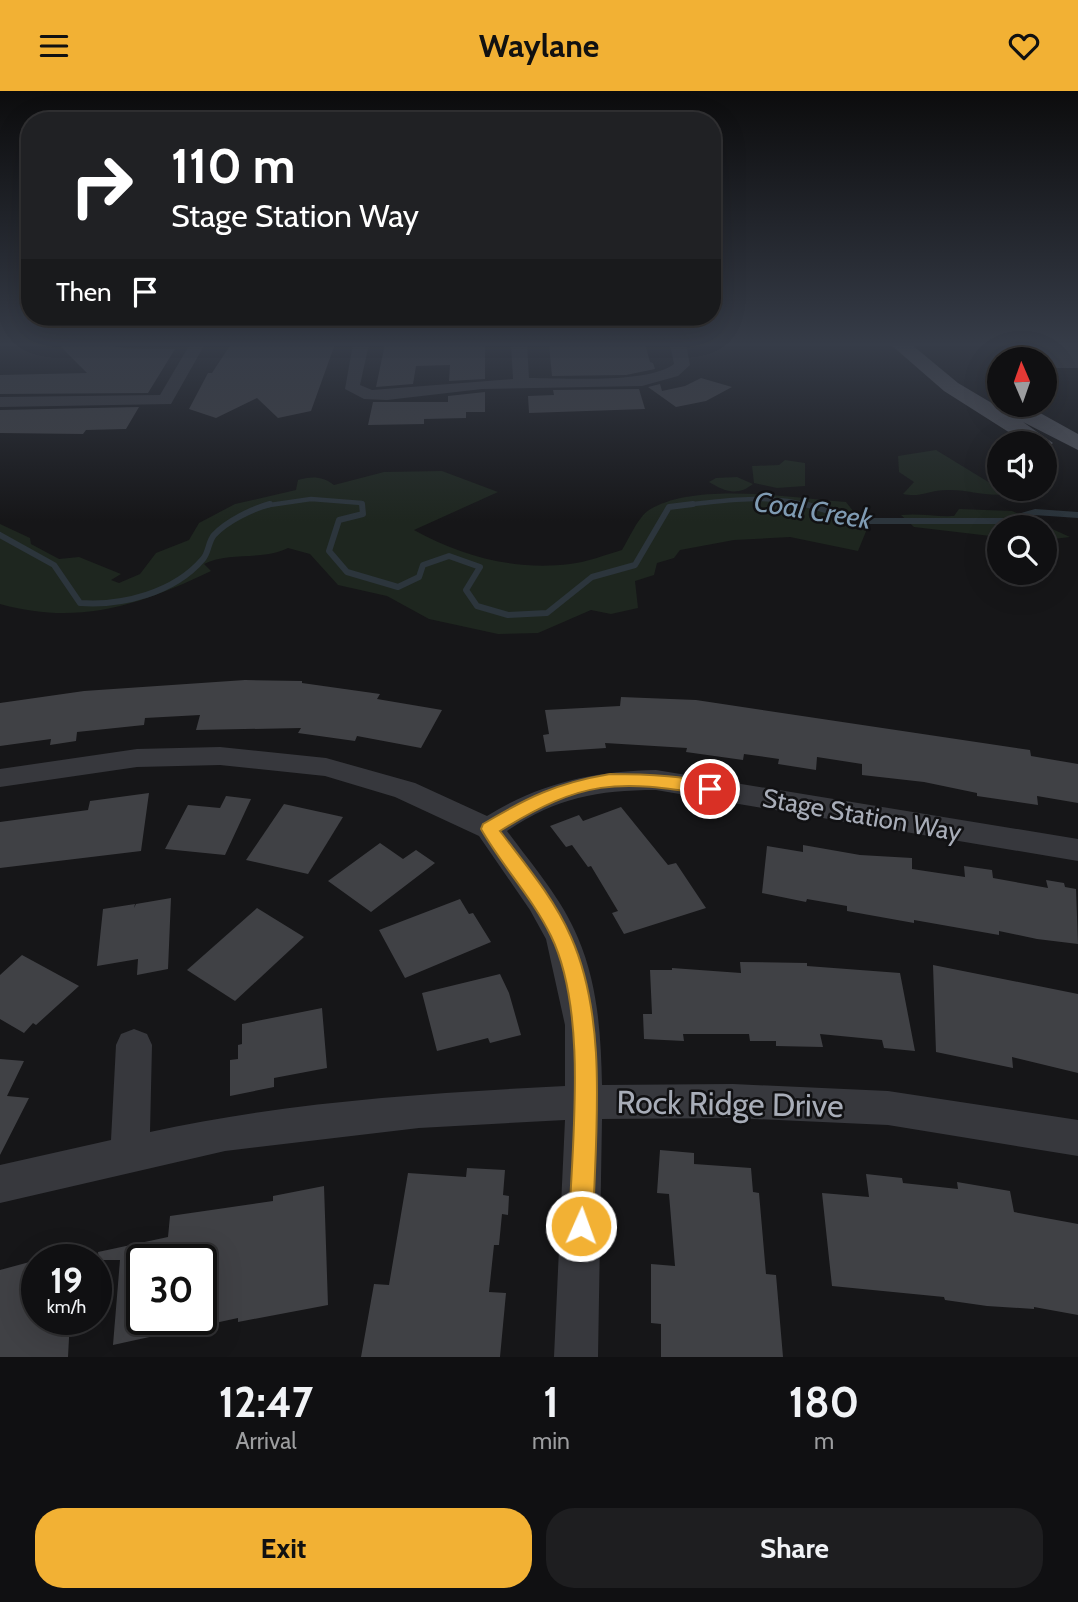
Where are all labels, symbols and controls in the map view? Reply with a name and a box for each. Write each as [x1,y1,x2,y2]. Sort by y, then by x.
text: Waylane [479,26,599,65]
icon: menu [35,27,73,65]
icon: heart [1005,27,1043,65]
text: 110 m [171,136,295,195]
icon: right [56,140,147,231]
text: Stage Station Way [171,196,419,235]
icon: arrive [126,273,164,311]
text: Then [56,276,112,308]
north arrow [987,347,1057,417]
map controls [987,347,1057,585]
button: sound [987,431,1057,501]
water label: Coal Creek [752,484,875,536]
button: search [987,515,1057,585]
pin [680,759,740,819]
icon: arrive [691,770,729,808]
street label: Stage Station Way [760,782,964,848]
street label: Rock Ridge Drive [616,1082,844,1125]
position arrow [544,1189,618,1263]
speed limit sign: 30 [126,1244,217,1335]
text: 19 [50,1259,83,1302]
text: km/h [47,1296,86,1318]
text: 12:47 [219,1376,313,1428]
text: 1 [543,1376,559,1428]
text: 180 [789,1376,859,1428]
text: Arrival [235,1427,297,1455]
text: min [532,1427,570,1455]
text: m [814,1427,834,1455]
button: Exit [35,1508,532,1588]
button: Share [546,1508,1043,1588]

